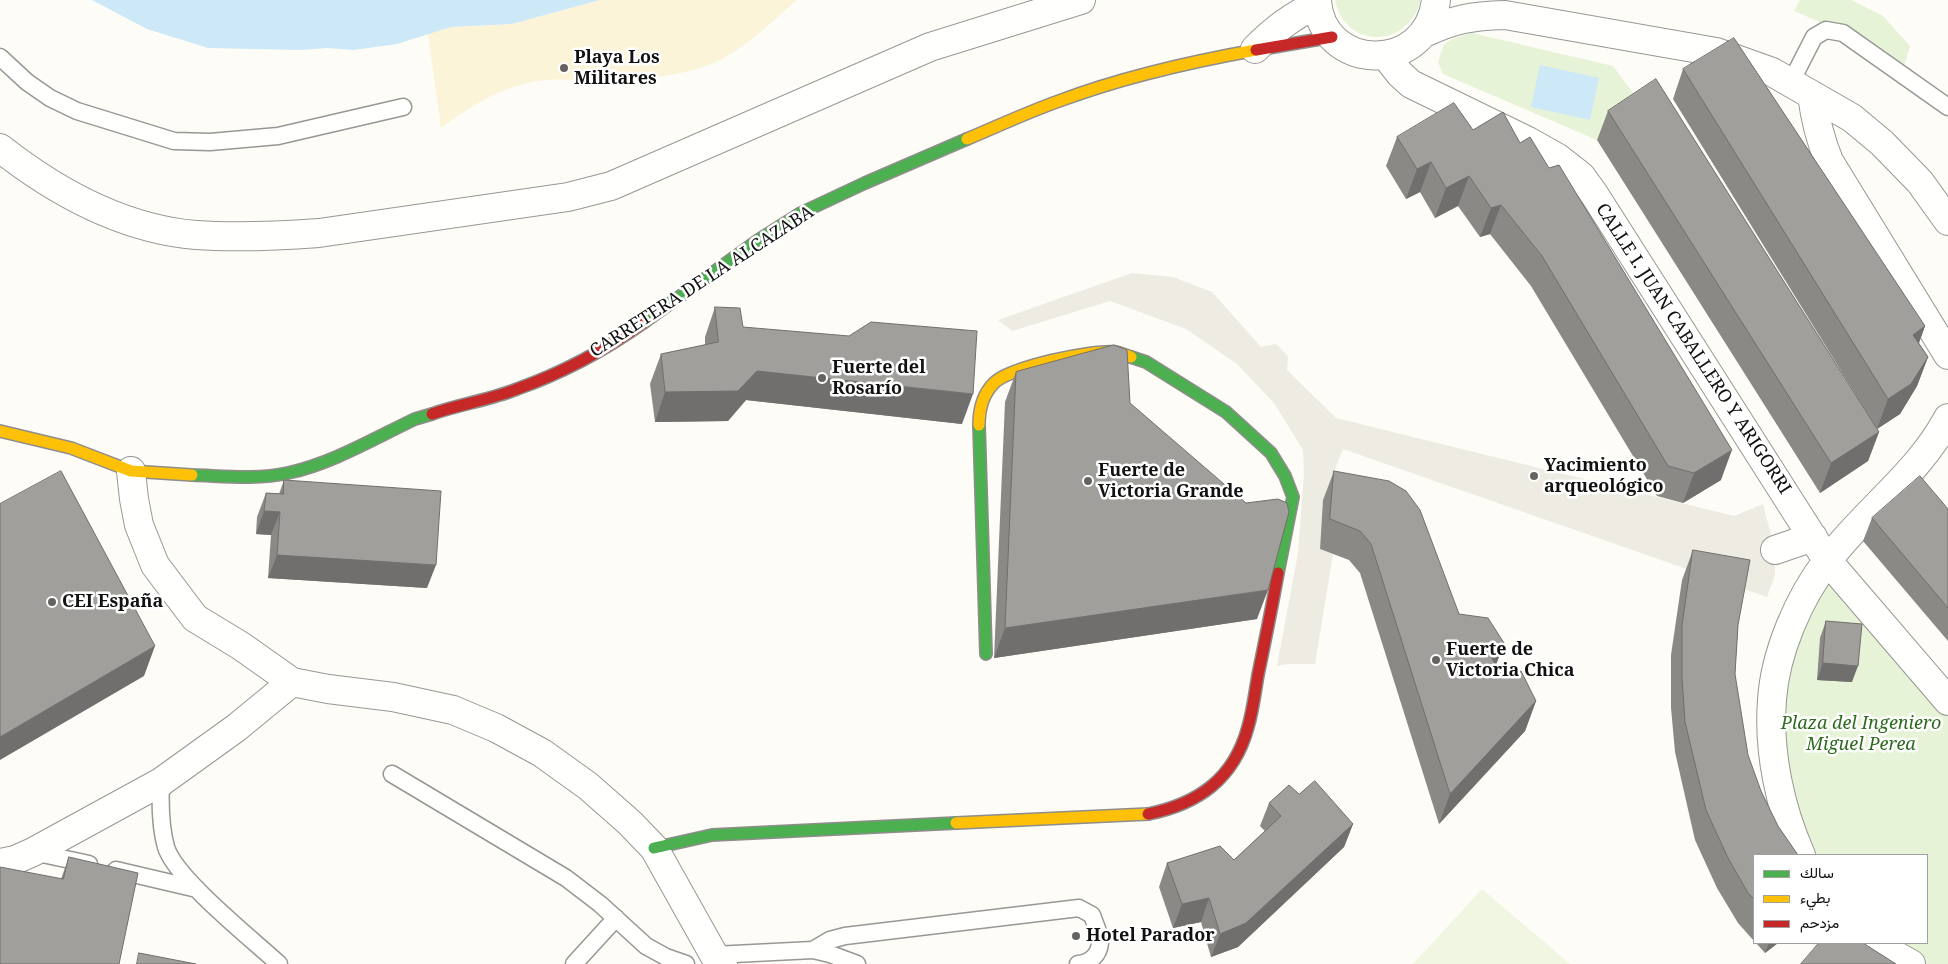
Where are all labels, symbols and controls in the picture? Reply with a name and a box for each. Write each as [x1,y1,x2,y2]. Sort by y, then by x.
place label: Playa Los Militares [574,47,660,90]
marker: Playa Los Militares [558,62,570,74]
street label: CALLE I. JUAN CABALLERO Y ARIGORRI [1591,200,1795,498]
street label: CARRETERA DE LA ALCAZABA [586,201,818,363]
place label: Fuerte del Rosarío [832,357,925,399]
marker: Fuerte del Rosarío [816,372,828,384]
place label: Yacimiento arqueológico [1544,455,1664,498]
place label: Fuerte de Victoria Grande [1098,460,1244,502]
marker: Yacimiento arqueológico [1528,470,1540,482]
marker: Fuerte de Victoria Grande [1082,475,1094,487]
place label: CEI España [62,591,163,613]
marker: CEI España [46,596,58,608]
place label: Fuerte de Victoria Chica [1446,639,1575,682]
marker: Fuerte de Victoria Chica [1430,654,1442,666]
park label: Plaza del Ingeniero Miguel Perea [1781,713,1941,756]
legend [1753,854,1928,944]
text: سالك [1800,862,1834,882]
text: بطيء [1800,887,1830,907]
text: مزدحم [1800,912,1839,932]
place label: Hotel Parador [1086,925,1215,947]
marker: Hotel Parador [1070,930,1082,942]

